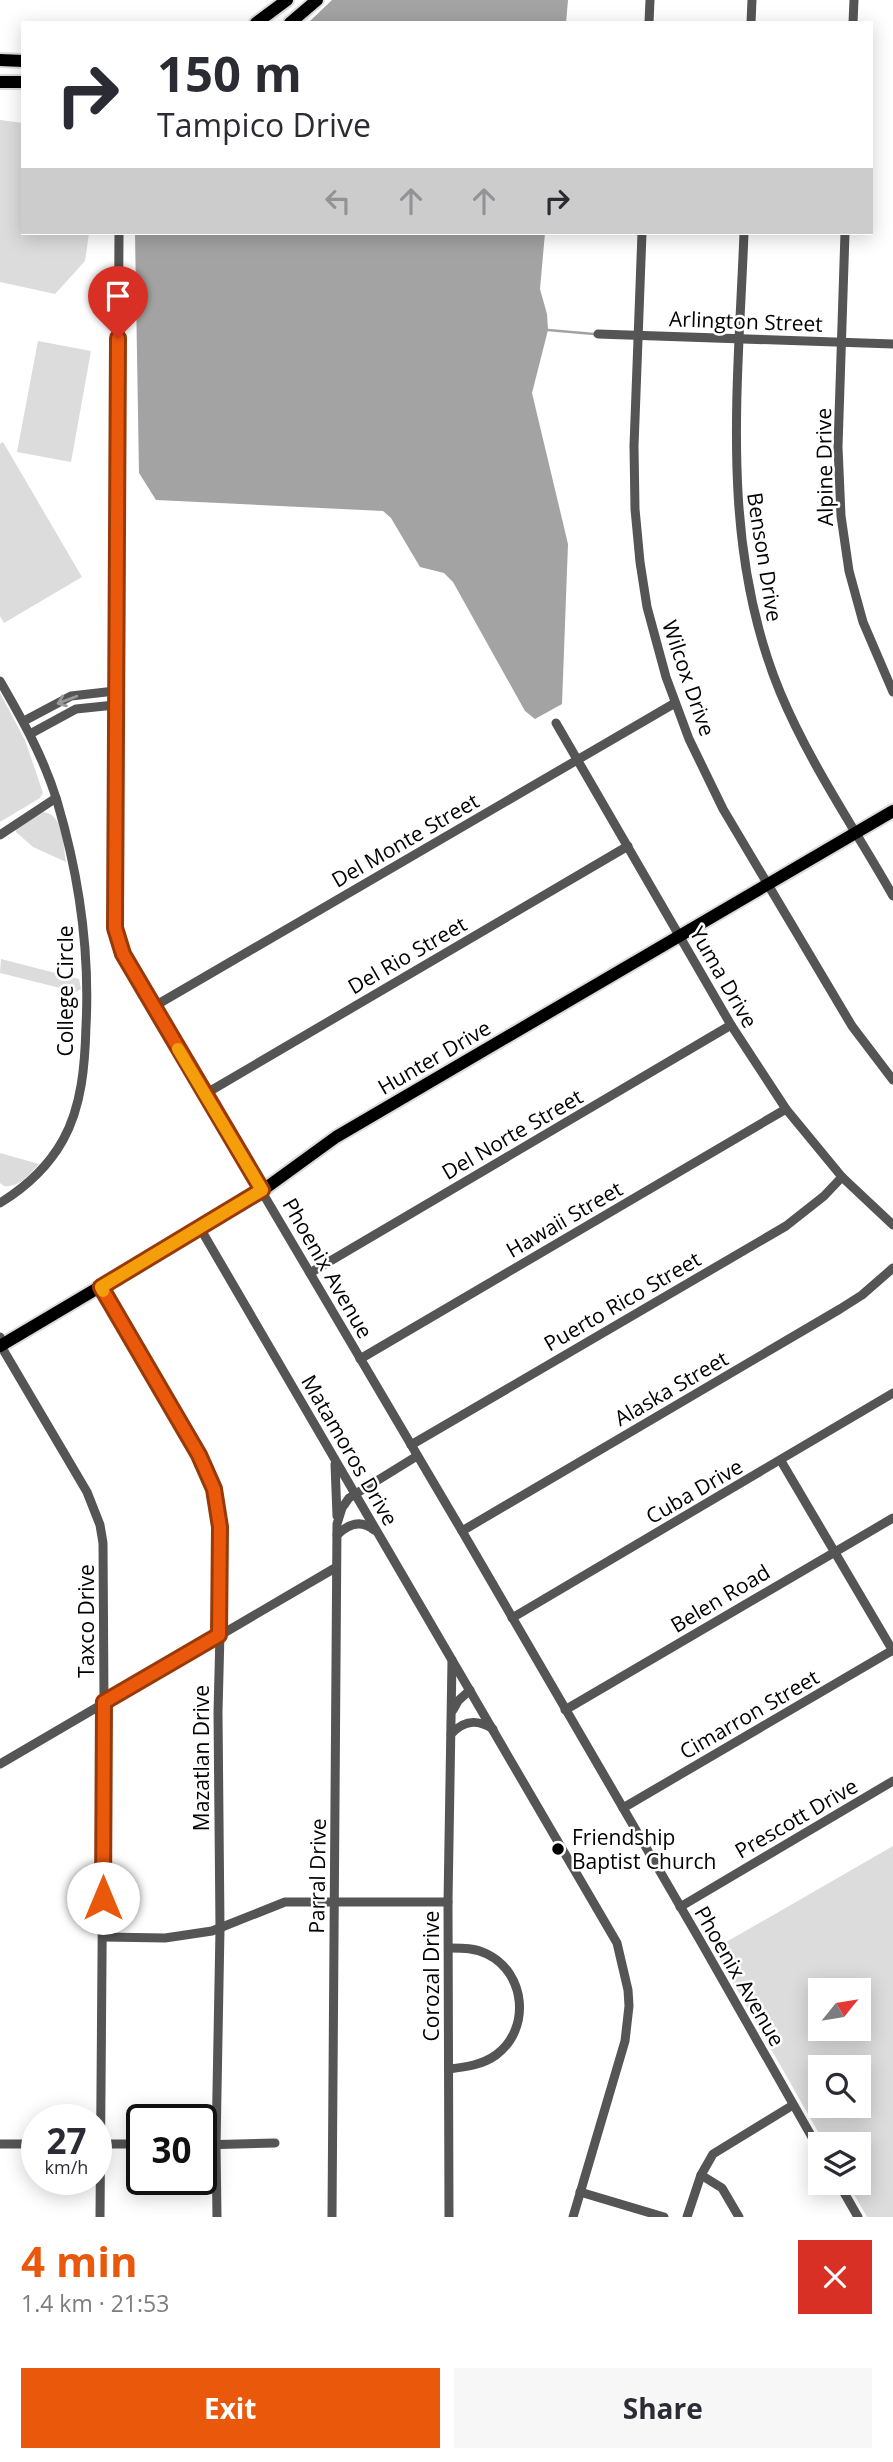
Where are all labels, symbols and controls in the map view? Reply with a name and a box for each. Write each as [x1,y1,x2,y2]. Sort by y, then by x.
text: 150 m [157,40,302,106]
icon: right [42,49,133,140]
text: Tampico Drive [157,103,371,146]
icon: left [319,182,357,220]
icon: ahead [392,182,430,220]
icon: ahead [465,182,503,220]
icon: right [538,182,576,220]
pin [88,266,148,338]
icon: arrive [99,277,137,315]
street label: Arlington Street [669,304,823,338]
street label: Alpine Drive [809,408,839,526]
street label: Benson Drive [741,490,789,624]
street label: Wilcox Drive [656,616,722,740]
one-way arrow [57,694,79,707]
street label: Del Monte Street [326,786,484,894]
street label: Del Rio Street [342,910,472,1000]
street label: Yuma Drive [684,921,764,1033]
street label: College Circle [51,925,79,1057]
street label: Hunter Drive [372,1013,496,1101]
street label: Del Norte Street [436,1082,588,1186]
street label: Hawaii Street [501,1174,627,1264]
street label: Phoenix Avenue [276,1193,380,1343]
street label: Puerto Rico Street [539,1245,705,1357]
street label: Alaska Street [609,1344,733,1432]
street label: Matamoros Drive [295,1369,405,1531]
street label: Cuba Drive [640,1452,748,1530]
street label: Belen Road [665,1557,775,1639]
street label: Taxco Drive [72,1564,100,1678]
street label: Cimarron Street [674,1663,824,1765]
street label: Mazatlan Drive [187,1685,215,1831]
street label: Prescott Drive [729,1771,863,1865]
street label: Parral Drive [302,1818,332,1934]
place label: Friendship Baptist Church [572,1823,716,1875]
marker: Friendship Baptist Church [550,1841,566,1857]
position arrow [66,1861,140,1935]
street label: Phoenix Avenue [688,1901,792,2051]
street label: Corozal Drive [417,1911,445,2041]
north arrow [808,1978,872,2040]
map controls [808,1978,871,2195]
button: search [808,2055,871,2118]
speed limit sign: 30 [126,2104,217,2195]
text: 27 [46,2117,87,2164]
button: layers [808,2132,871,2195]
text: km/h [45,2155,88,2179]
text: 4 min [21,2232,138,2289]
button: close [798,2240,872,2314]
text: 1.4 km · 21:53 [21,2287,169,2319]
button: Exit [21,2368,440,2448]
button: Share [454,2368,872,2448]

